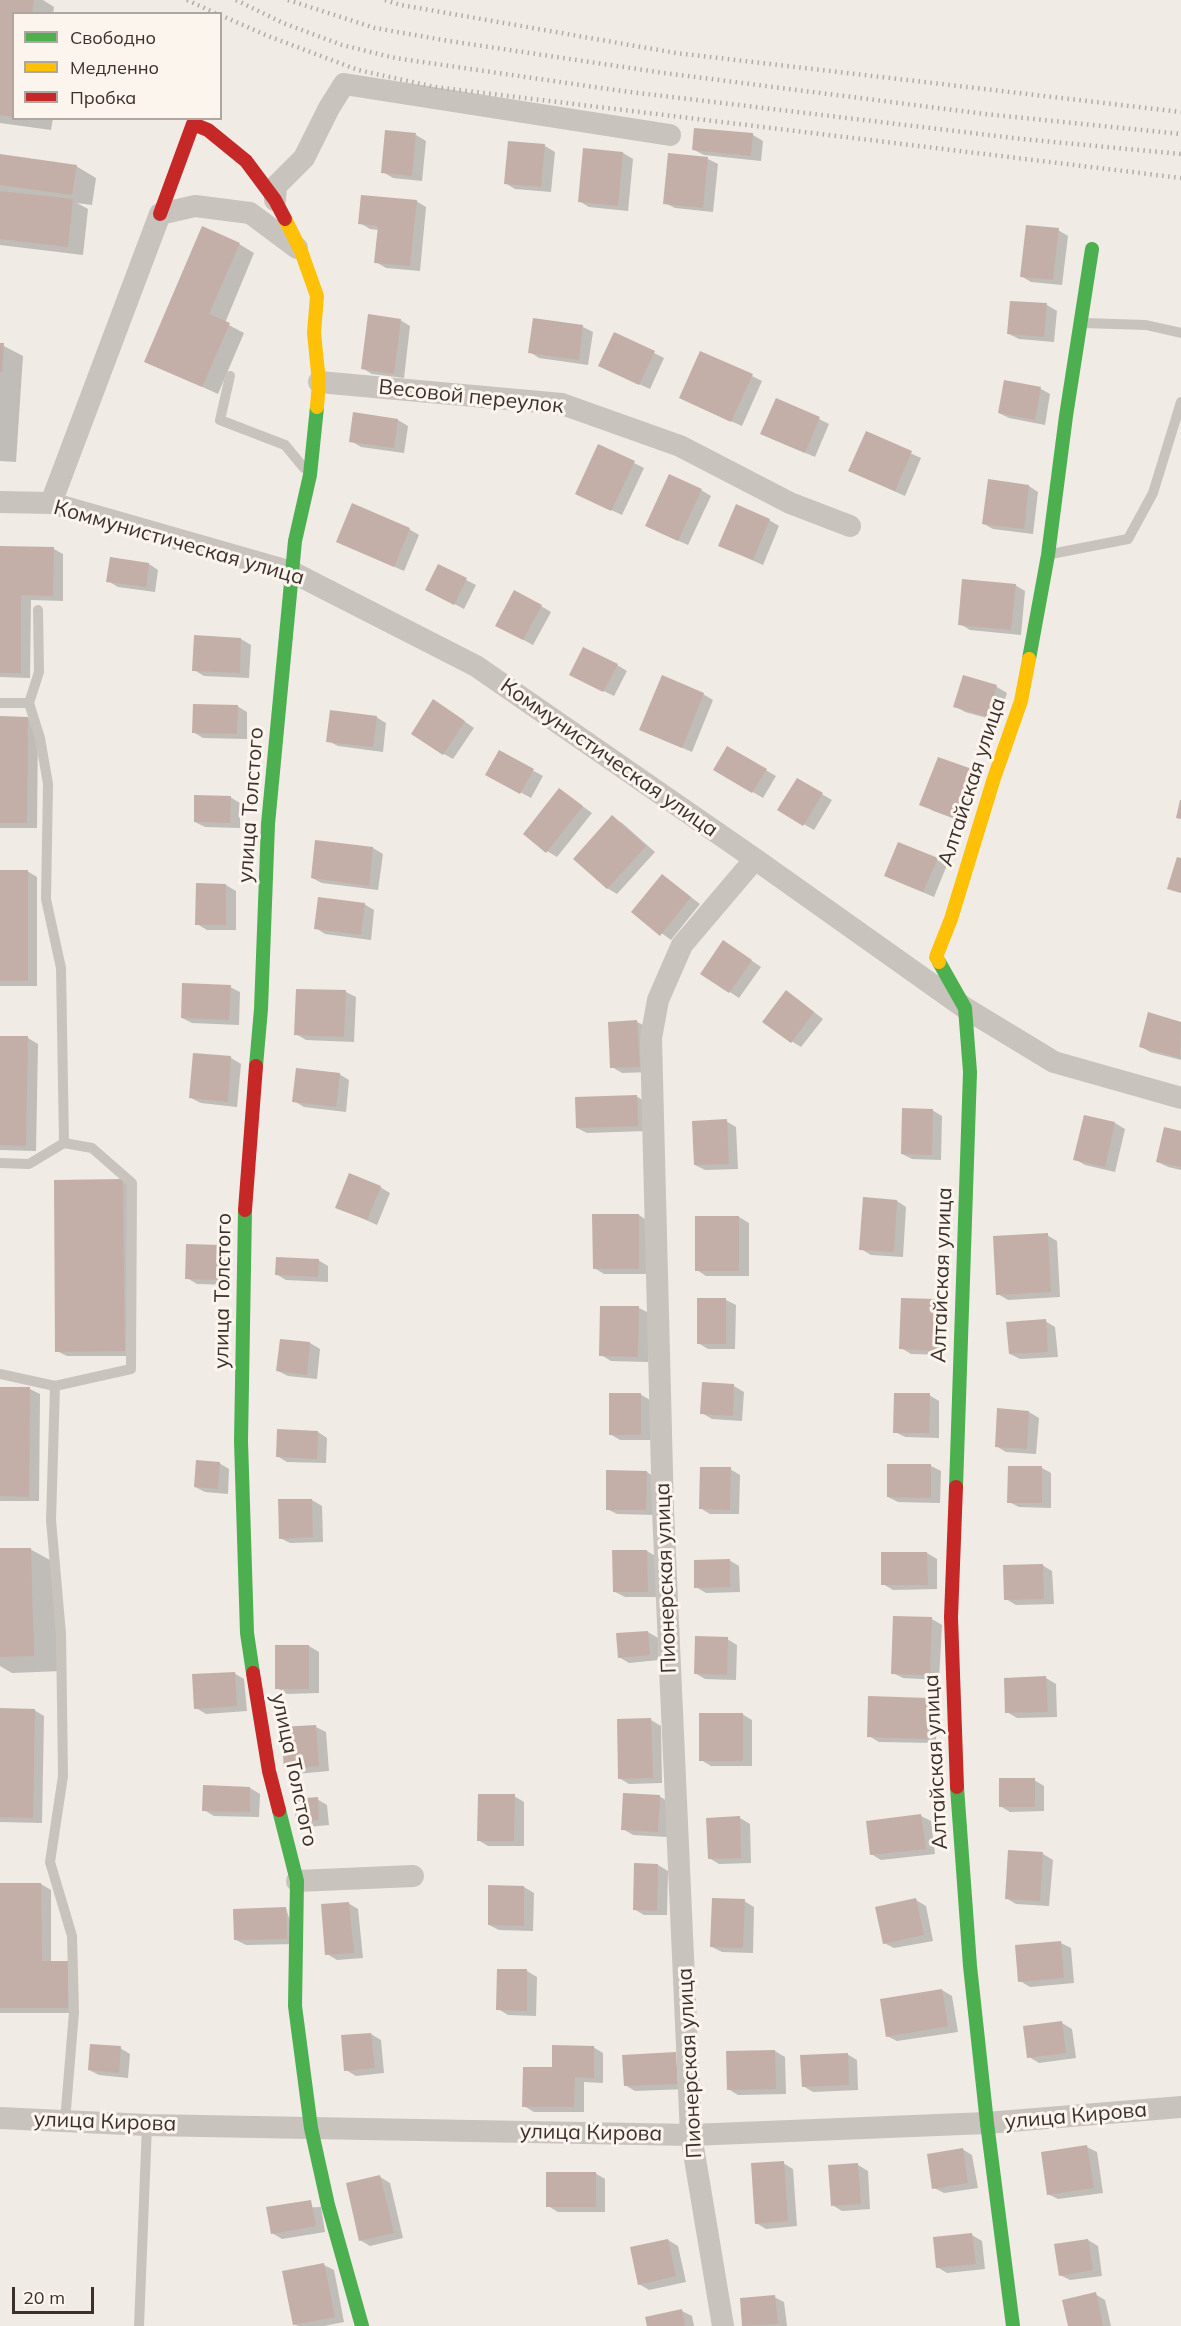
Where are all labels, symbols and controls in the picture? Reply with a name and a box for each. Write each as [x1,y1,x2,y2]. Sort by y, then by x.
legend [12,12,222,120]
text: Свободно [70,26,156,49]
text: Медленно [70,56,159,79]
text: Пробка [70,86,136,109]
street label: Весовой переулок [377,375,565,419]
street label: Коммунистическая улица [51,495,307,591]
street label: Коммунистическая улица [495,673,723,843]
street label: Алтайская улица [933,695,1011,869]
street label: улица Толстого [233,726,269,884]
street label: Алтайская улица [926,1187,958,1363]
street label: улица Толстого [209,1213,237,1369]
street label: Пионерская улица [650,1482,682,1674]
street label: Алтайская улица [919,1674,953,1850]
street label: улица Толстого [265,1691,323,1849]
street label: Пионерская улица [672,1967,708,2159]
street label: улица Кирова [1004,2097,1148,2135]
street label: улица Кирова [33,2107,177,2137]
street label: улица Кирова [520,2119,662,2147]
scale bar [15,2275,98,2313]
text: 20 m [23,2286,65,2309]

